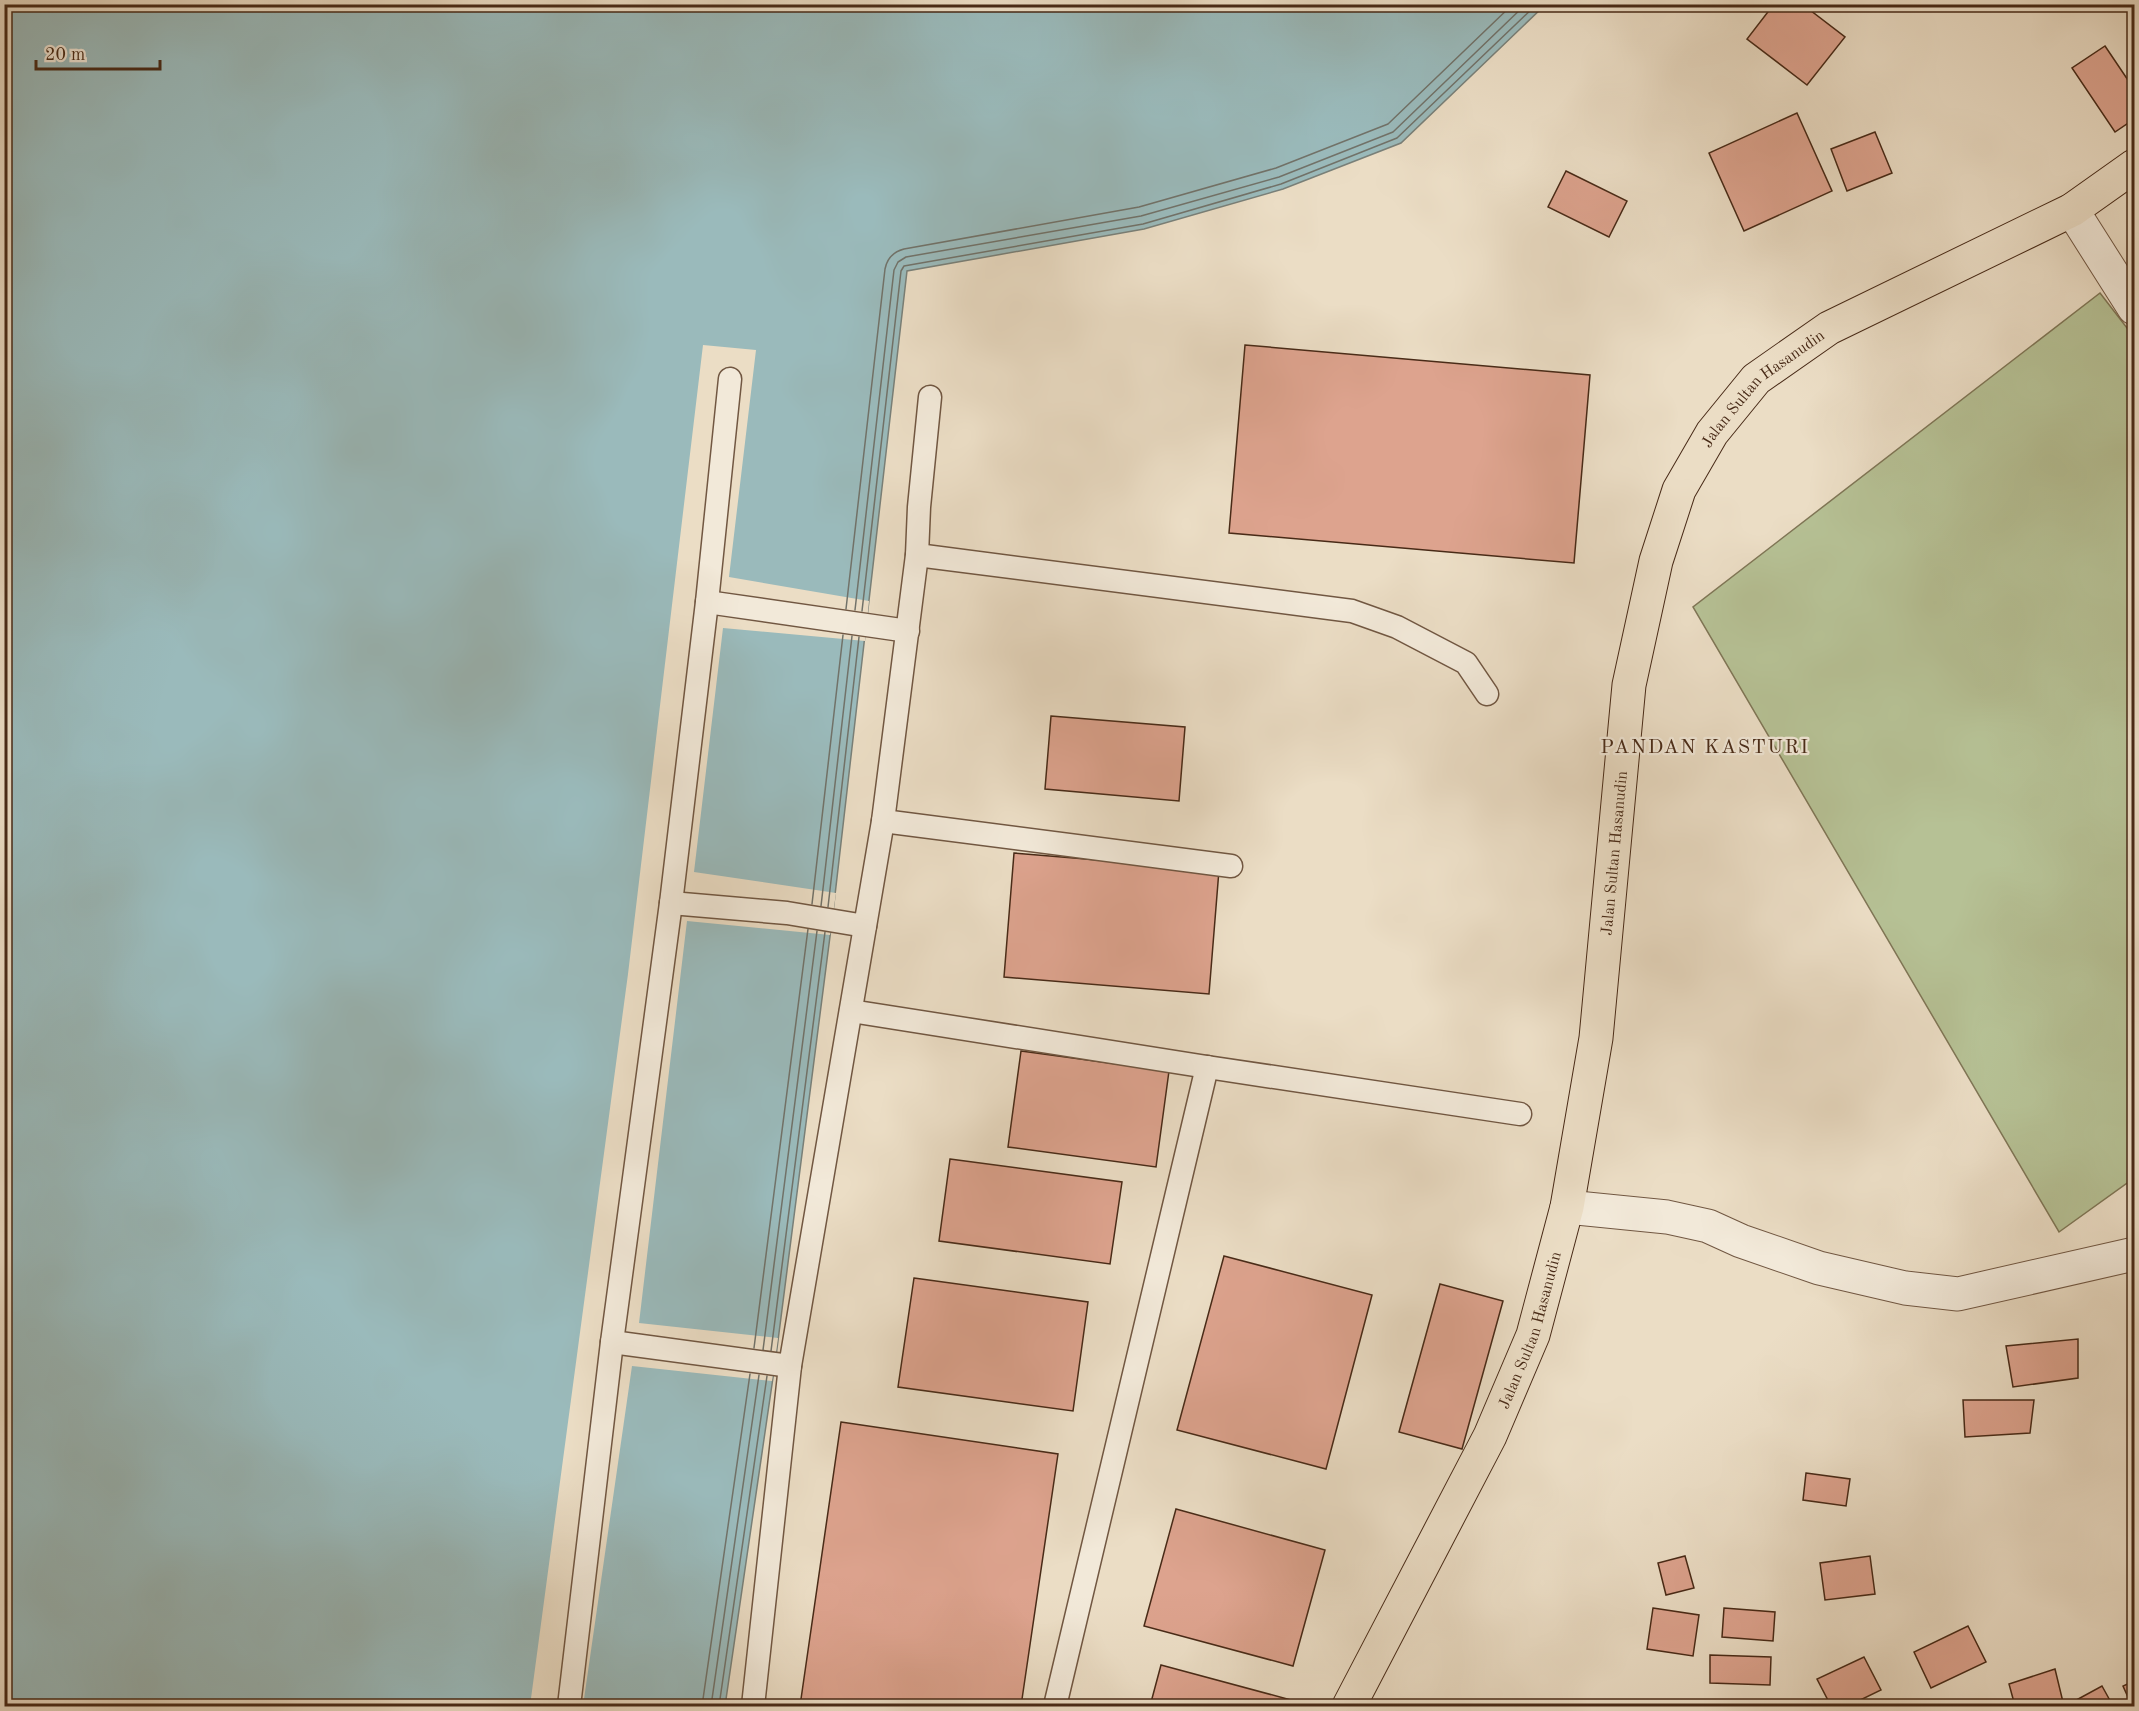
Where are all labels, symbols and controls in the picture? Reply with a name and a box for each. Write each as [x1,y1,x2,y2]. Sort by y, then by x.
scale bar [36,33,160,71]
text: 20 m [45,46,85,64]
street label: Jalan Sultan Hasanudin [1699,328,1828,451]
district label: PANDAN KASTURI [1600,738,1810,758]
street label: Jalan Sultan Hasanudin [1600,770,1631,936]
street label: Jalan Sultan Hasanudin [1497,1250,1565,1412]

